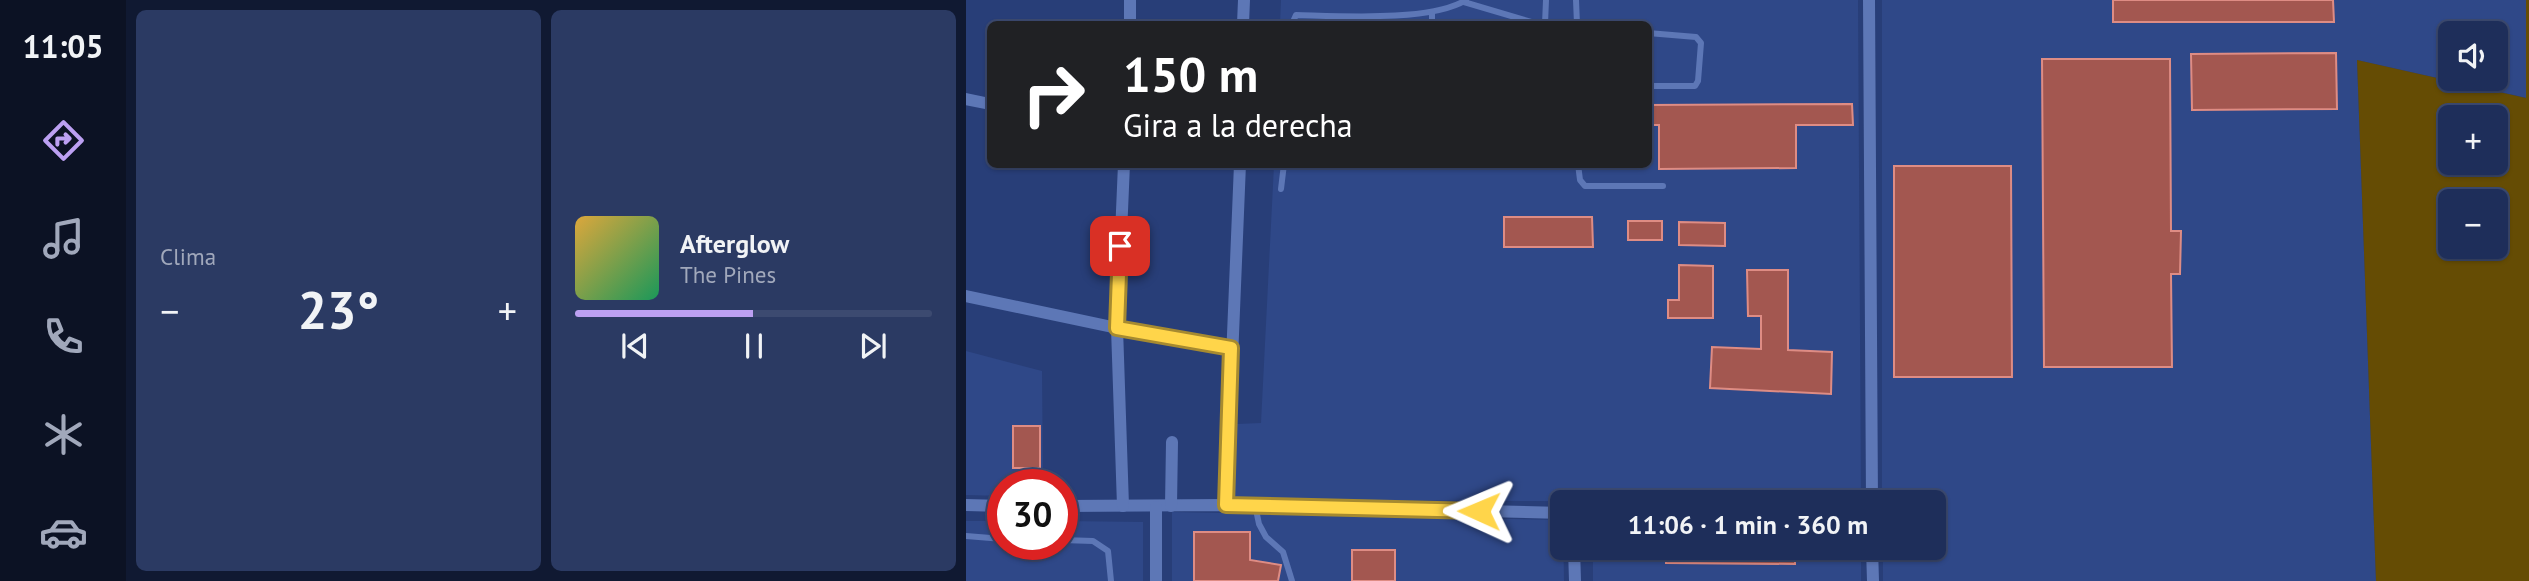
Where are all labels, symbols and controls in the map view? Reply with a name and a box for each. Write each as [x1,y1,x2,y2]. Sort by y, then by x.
map controls [2438,21,2508,259]
button: sound [2438,21,2508,91]
text: 11:05 [22,25,104,67]
text: 150 m [1123,42,1258,106]
icon: right [1008,49,1099,140]
text: Gira a la derecha [1123,104,1353,146]
button: + [2438,105,2508,175]
icon: directions [39,116,88,165]
button: − [2438,189,2508,259]
icon: music [39,214,88,263]
pin [1090,216,1150,276]
text: Afterglow [680,227,789,260]
icon: arrive [1101,227,1139,265]
text: Clima [160,242,216,271]
text: The Pines [680,260,776,289]
text: 23° [298,276,379,343]
text: − [160,286,179,335]
text: + [498,286,517,335]
icon: phone [39,312,88,361]
icon: previous [616,327,654,365]
icon: pause [735,327,773,365]
icon: next [854,327,892,365]
icon: climate [39,410,88,459]
speed limit sign: 30 [987,469,1078,560]
position arrow [1442,474,1516,548]
icon: car [39,508,88,557]
text: 11:06 · 1 min · 360 m [1628,508,1868,541]

